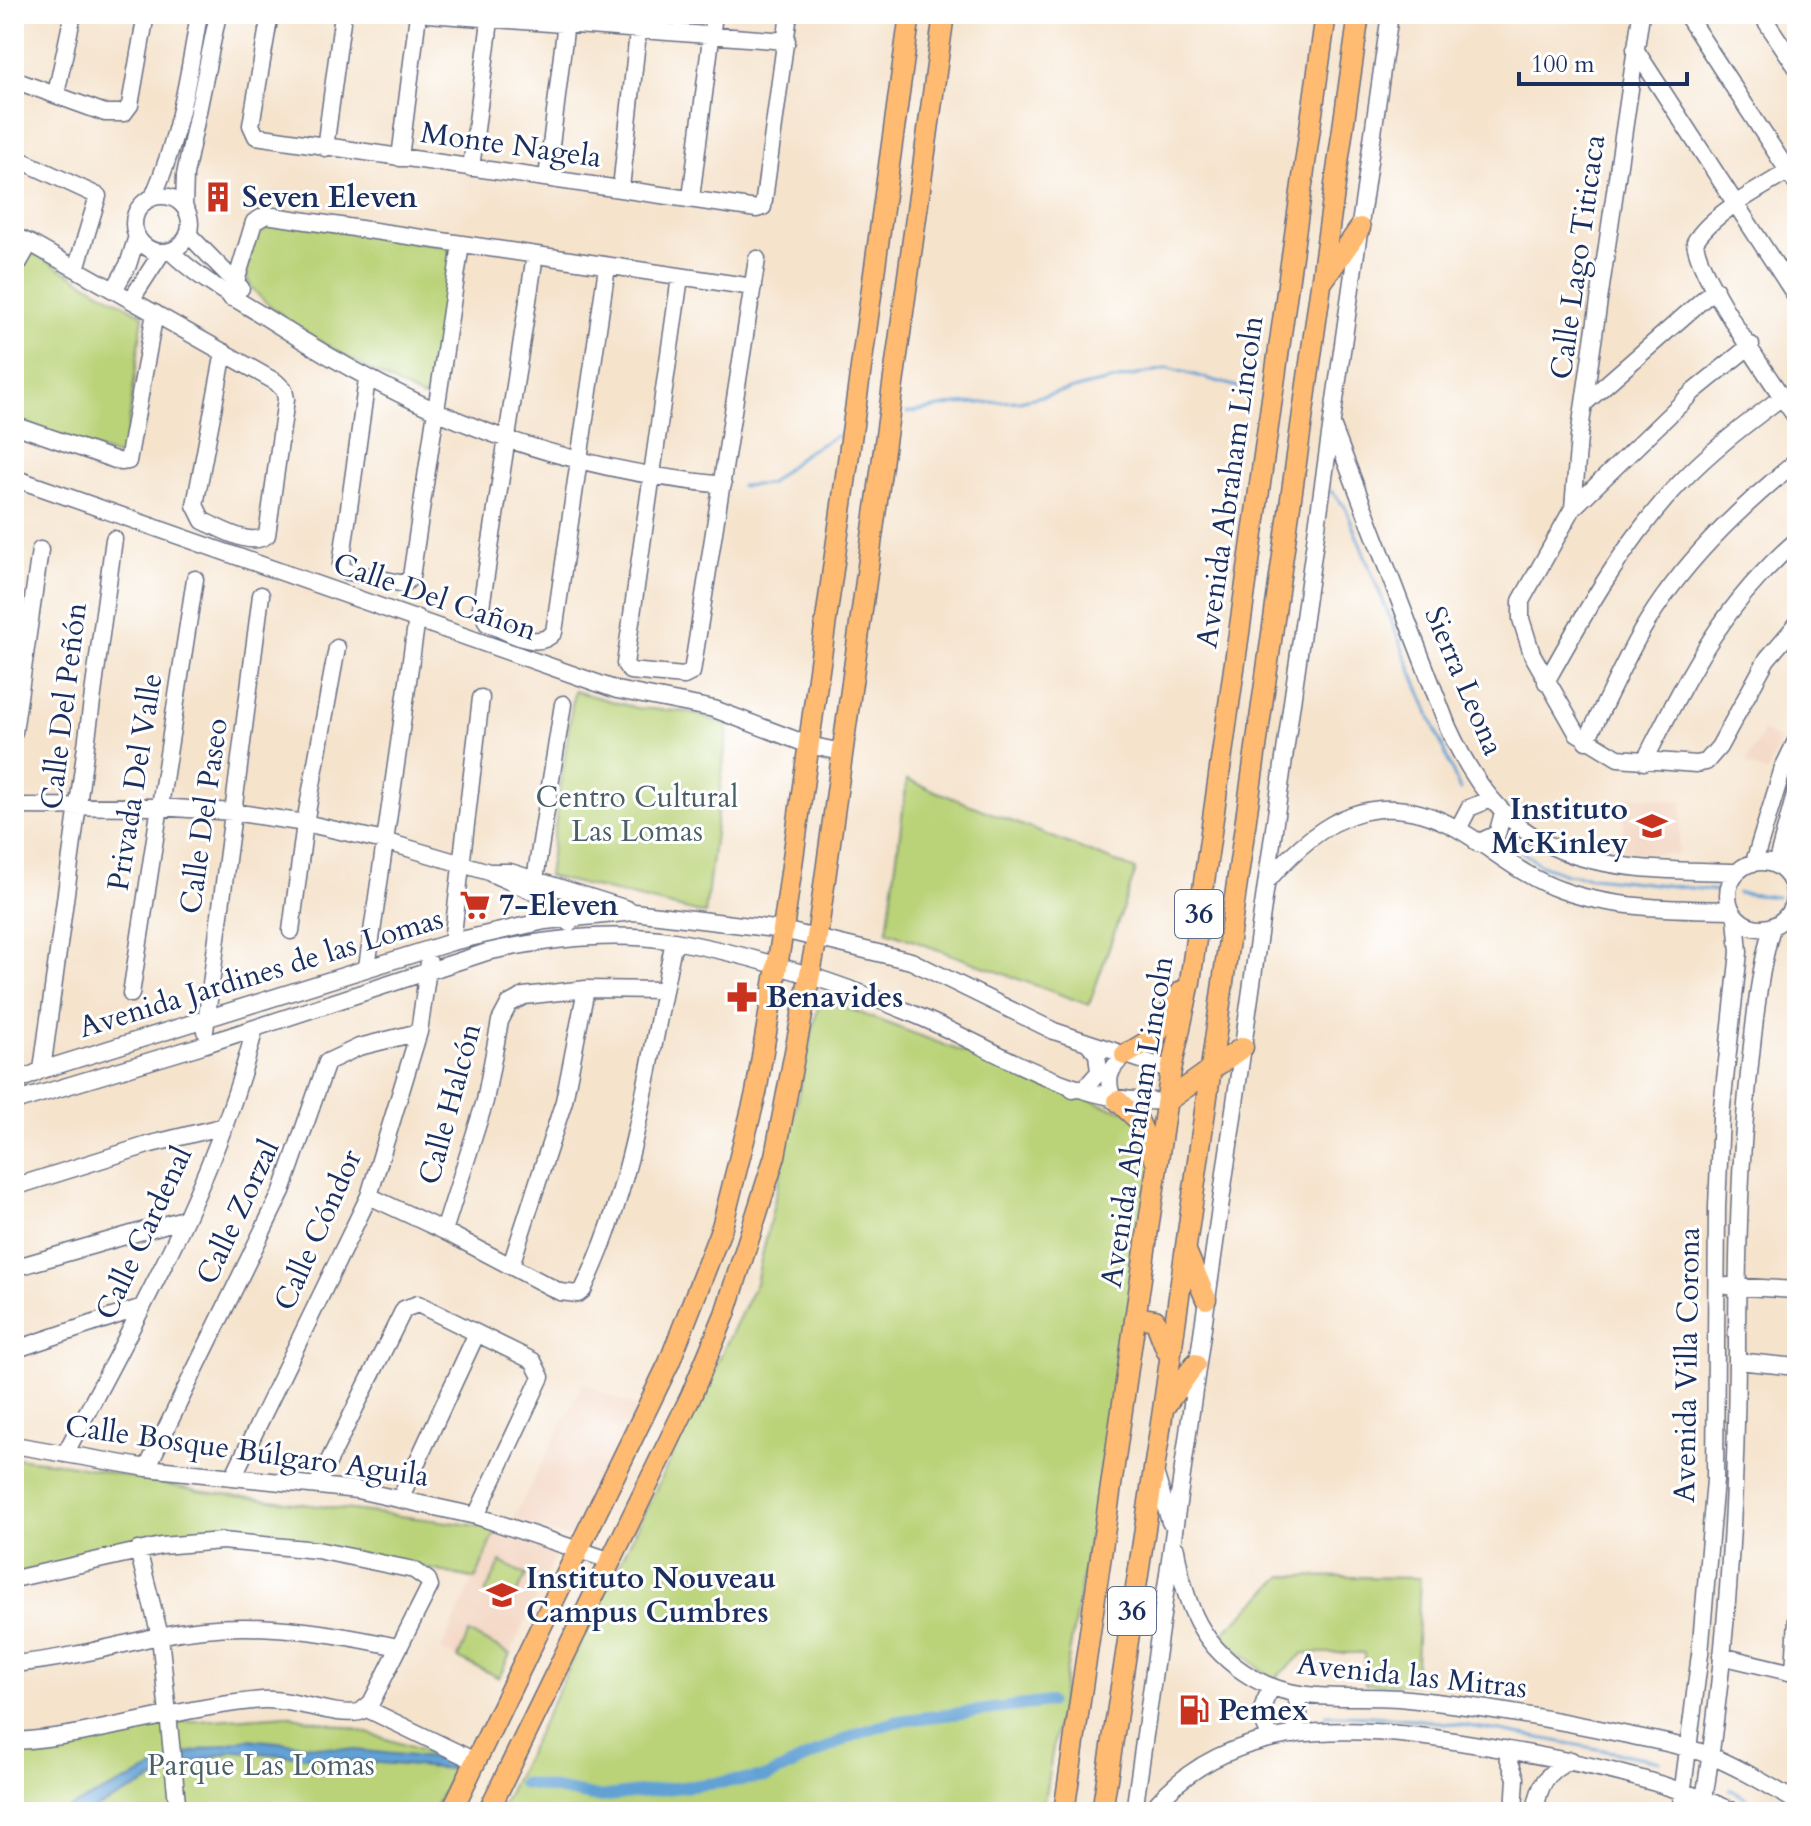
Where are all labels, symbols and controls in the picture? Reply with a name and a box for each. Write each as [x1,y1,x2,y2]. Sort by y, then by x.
scale bar [1519,36,1687,86]
text: 100 m [1531,48,1595,81]
street label: Monte Nagela [418,112,604,178]
street label: Calle Lago Titicaca [1541,132,1615,382]
place label: Seven Eleven [242,177,418,218]
building icon: Seven Eleven [201,180,235,214]
street label: Avenida Abraham Lincoln [1186,313,1274,651]
street label: Calle Del Cañon [328,543,542,651]
street label: Calle Del Peñón [31,600,97,812]
street label: Sierra Leona [1414,600,1514,762]
street label: Privada Del Valle [98,670,172,894]
street label: Calle Del Paseo [170,716,238,916]
park label: Centro Cultural Las Lomas [536,777,739,852]
place label: Instituto McKinley [1491,789,1628,864]
school or university icon: Instituto McKinley [1635,809,1669,843]
place label: 7-Eleven [499,885,618,926]
supermarket icon: 7-Eleven [458,888,492,922]
road number: 36 [1175,890,1223,938]
street label: Avenida Jardines de las Lomas [74,898,448,1048]
street label: Avenida Abraham Lincoln [1091,953,1183,1291]
place label: Benavides [766,977,903,1018]
pharmacy icon: Benavides [725,980,759,1014]
street label: Calle Halcón [409,1019,491,1189]
street label: Calle Zorzal [187,1133,290,1291]
street label: Calle Cardenal [86,1139,202,1326]
street label: Calle Cóndor [264,1143,372,1317]
street label: Avenida Villa Corona [1664,1227,1710,1503]
street label: Calle Bosque Búlgaro Aguila [63,1405,432,1497]
place label: Instituto Nouveau Campus Cumbres [526,1558,776,1633]
school or university icon: Instituto Nouveau Campus Cumbres [485,1578,519,1612]
road number: 36 [1108,1587,1156,1635]
street label: Avenida las Mitras [1295,1644,1529,1708]
place label: Pemex [1218,1690,1308,1731]
fuel station icon: Pemex [1177,1693,1211,1727]
park label: Parque Las Lomas [147,1745,375,1786]

